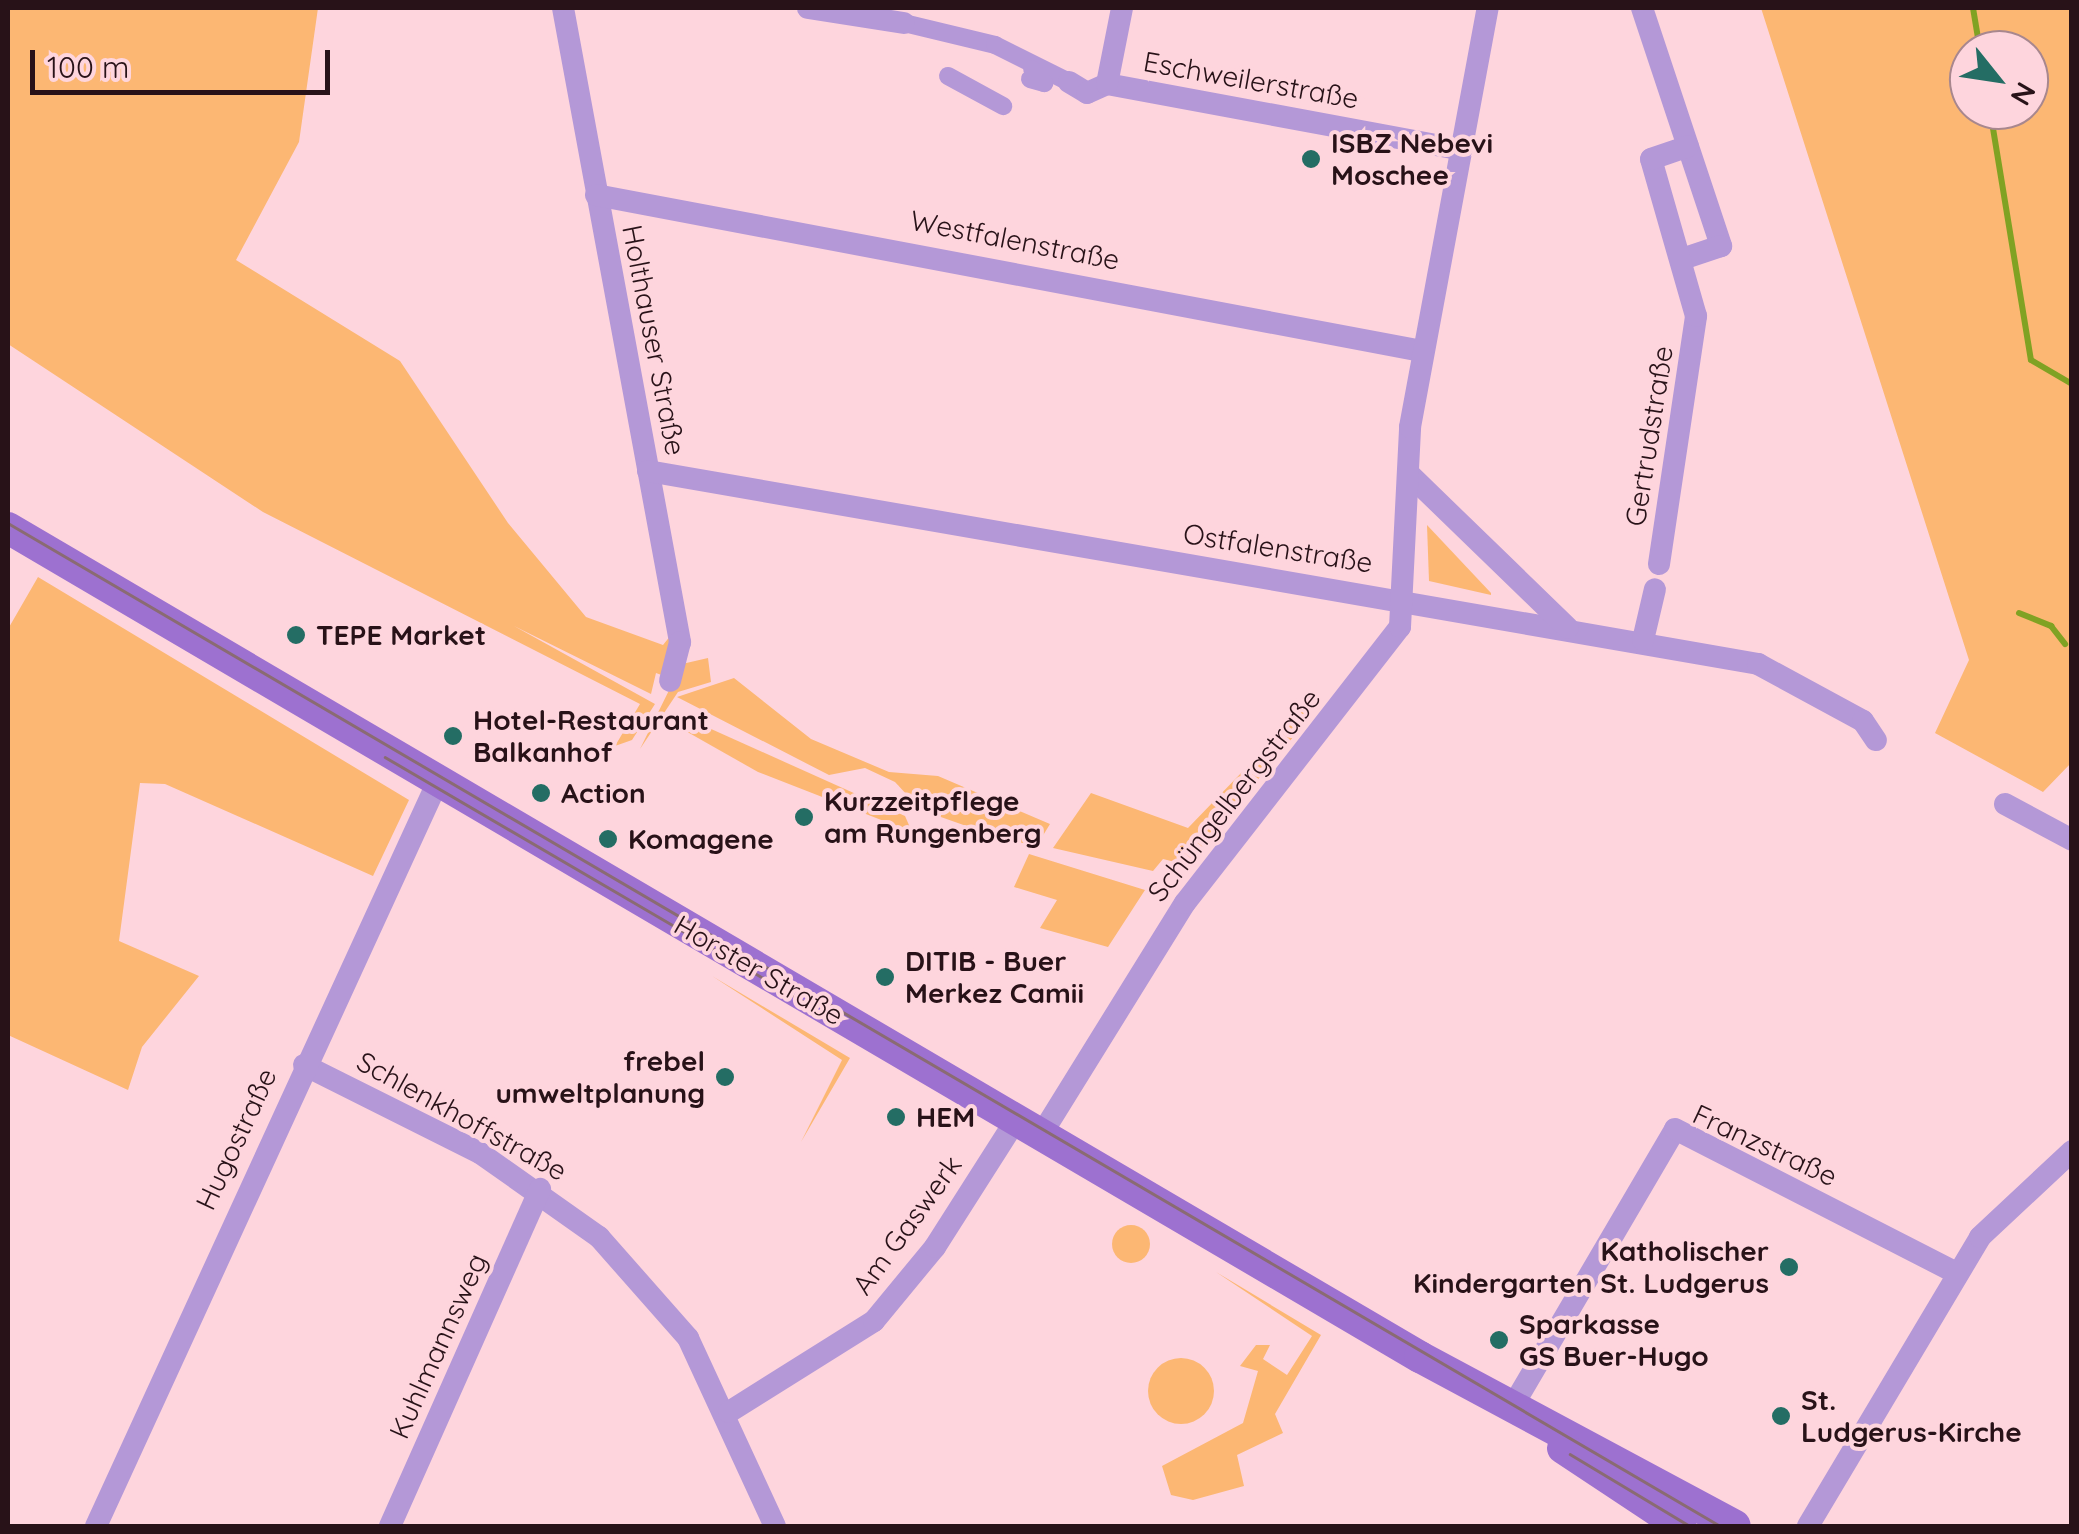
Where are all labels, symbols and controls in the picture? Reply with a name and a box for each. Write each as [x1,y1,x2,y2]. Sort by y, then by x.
scale bar [35,30,335,92]
north arrow [1949,30,2049,130]
street label: Eschweilerstraße [1141,45,1361,115]
text: 100 m [47,48,129,86]
text: N [2003,77,2044,112]
place label: ISBZ Nebevi Moschee [1331,126,1493,192]
marker: ISBZ Nebevi Moschee [1300,148,1322,170]
street label: Westfalenstraße [908,203,1122,277]
street label: Holthauser Straße [615,222,693,458]
street label: Gertrudstraße [1618,343,1680,529]
street label: Ostfalenstraße [1181,516,1375,580]
place label: TEPE Market [316,618,486,652]
marker: TEPE Market [285,624,307,646]
street label: Schüngelbergstraße [1141,682,1327,908]
place label: Hotel-Restaurant Balkanhof [473,703,709,769]
marker: Hotel-Restaurant Balkanhof [442,725,464,747]
place label: Action [561,776,646,810]
marker: Action [530,782,552,804]
place label: Kurzzeitpflege am Rungenberg [824,784,1042,850]
marker: Kurzzeitpflege am Rungenberg [793,806,815,828]
place label: Komagene [628,822,774,856]
marker: Komagene [597,828,619,850]
street label: Horster Straße [668,908,850,1032]
place label: DITIB - Buer Merkez Camii [905,944,1084,1010]
marker: DITIB - Buer Merkez Camii [874,966,896,988]
street label: Schlenkhoffstraße [351,1044,573,1188]
place label: frebel umweltplanung [495,1044,705,1110]
street label: Hugostraße [189,1063,283,1215]
marker: frebel umweltplanung [714,1066,736,1088]
street label: Franzstraße [1687,1097,1843,1193]
place label: HEM [916,1100,975,1134]
marker: HEM [885,1106,907,1128]
street label: Am Gaswerk [845,1149,969,1301]
place label: Katholischer Kindergarten St. Ludgerus [1413,1234,1769,1300]
street label: Kuhlmannsweg [382,1248,494,1444]
marker: Katholischer Kindergarten St. Ludgerus [1778,1256,1800,1278]
place label: Sparkasse GS Buer-Hugo [1519,1307,1709,1373]
marker: Sparkasse GS Buer-Hugo [1488,1329,1510,1351]
place label: St. Ludgerus-Kirche [1801,1383,2022,1449]
marker: St. Ludgerus-Kirche [1770,1405,1792,1427]

